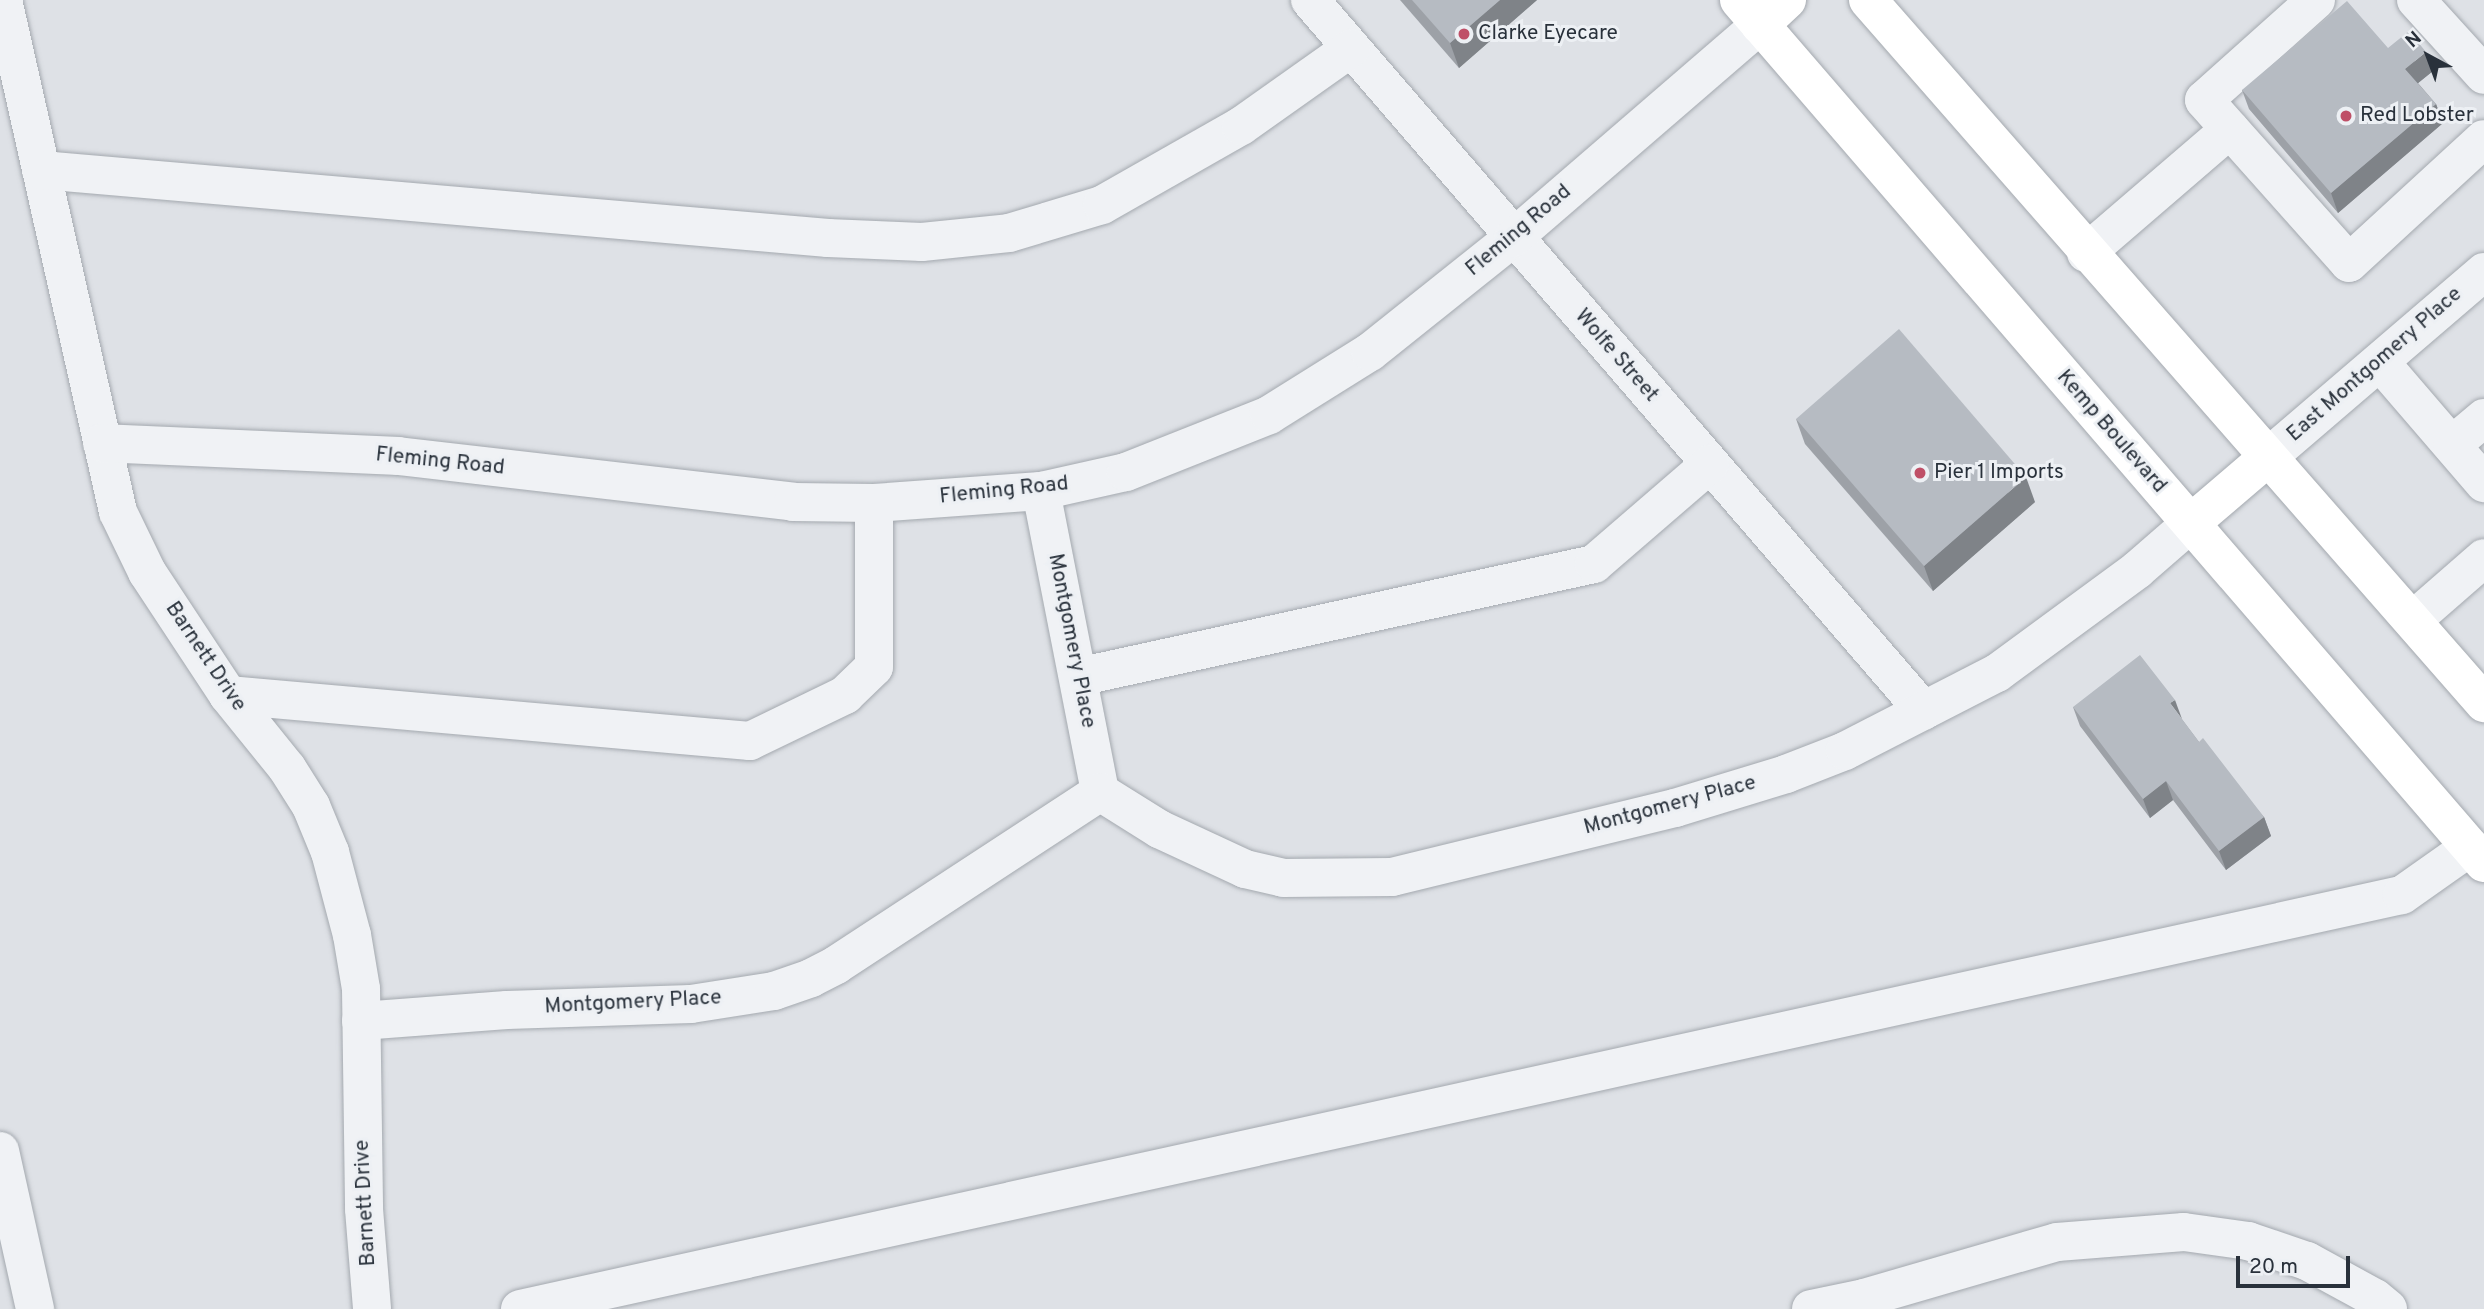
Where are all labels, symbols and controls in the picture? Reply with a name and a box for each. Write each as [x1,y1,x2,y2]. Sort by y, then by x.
place label: Clarke Eyecare [1478,21,1618,47]
north arrow [2393,21,2463,91]
marker: Clarke Eyecare [1456,26,1472,42]
text: N [2401,27,2427,54]
place label: Red Lobster [2360,103,2474,129]
marker: Red Lobster [2338,108,2354,124]
street label: Fleming Road [1461,180,1577,282]
street label: East Montgomery Place [2283,282,2467,448]
street label: Wolfe Street [1569,304,1663,408]
street label: Kemp Boulevard [2051,365,2171,499]
street label: Fleming Road [374,443,506,481]
place label: Pier 1 Imports [1934,460,2064,486]
marker: Pier 1 Imports [1912,465,1928,481]
street label: Fleming Road [938,472,1070,510]
street label: Montgomery Place [1042,552,1100,730]
street label: Barnett Drive [159,597,251,717]
street label: Montgomery Place [1581,771,1759,841]
street label: Montgomery Place [544,986,722,1020]
street label: Barnett Drive [350,1139,382,1267]
scale bar [2239,1242,2353,1286]
text: 20 m [2249,1254,2298,1281]

